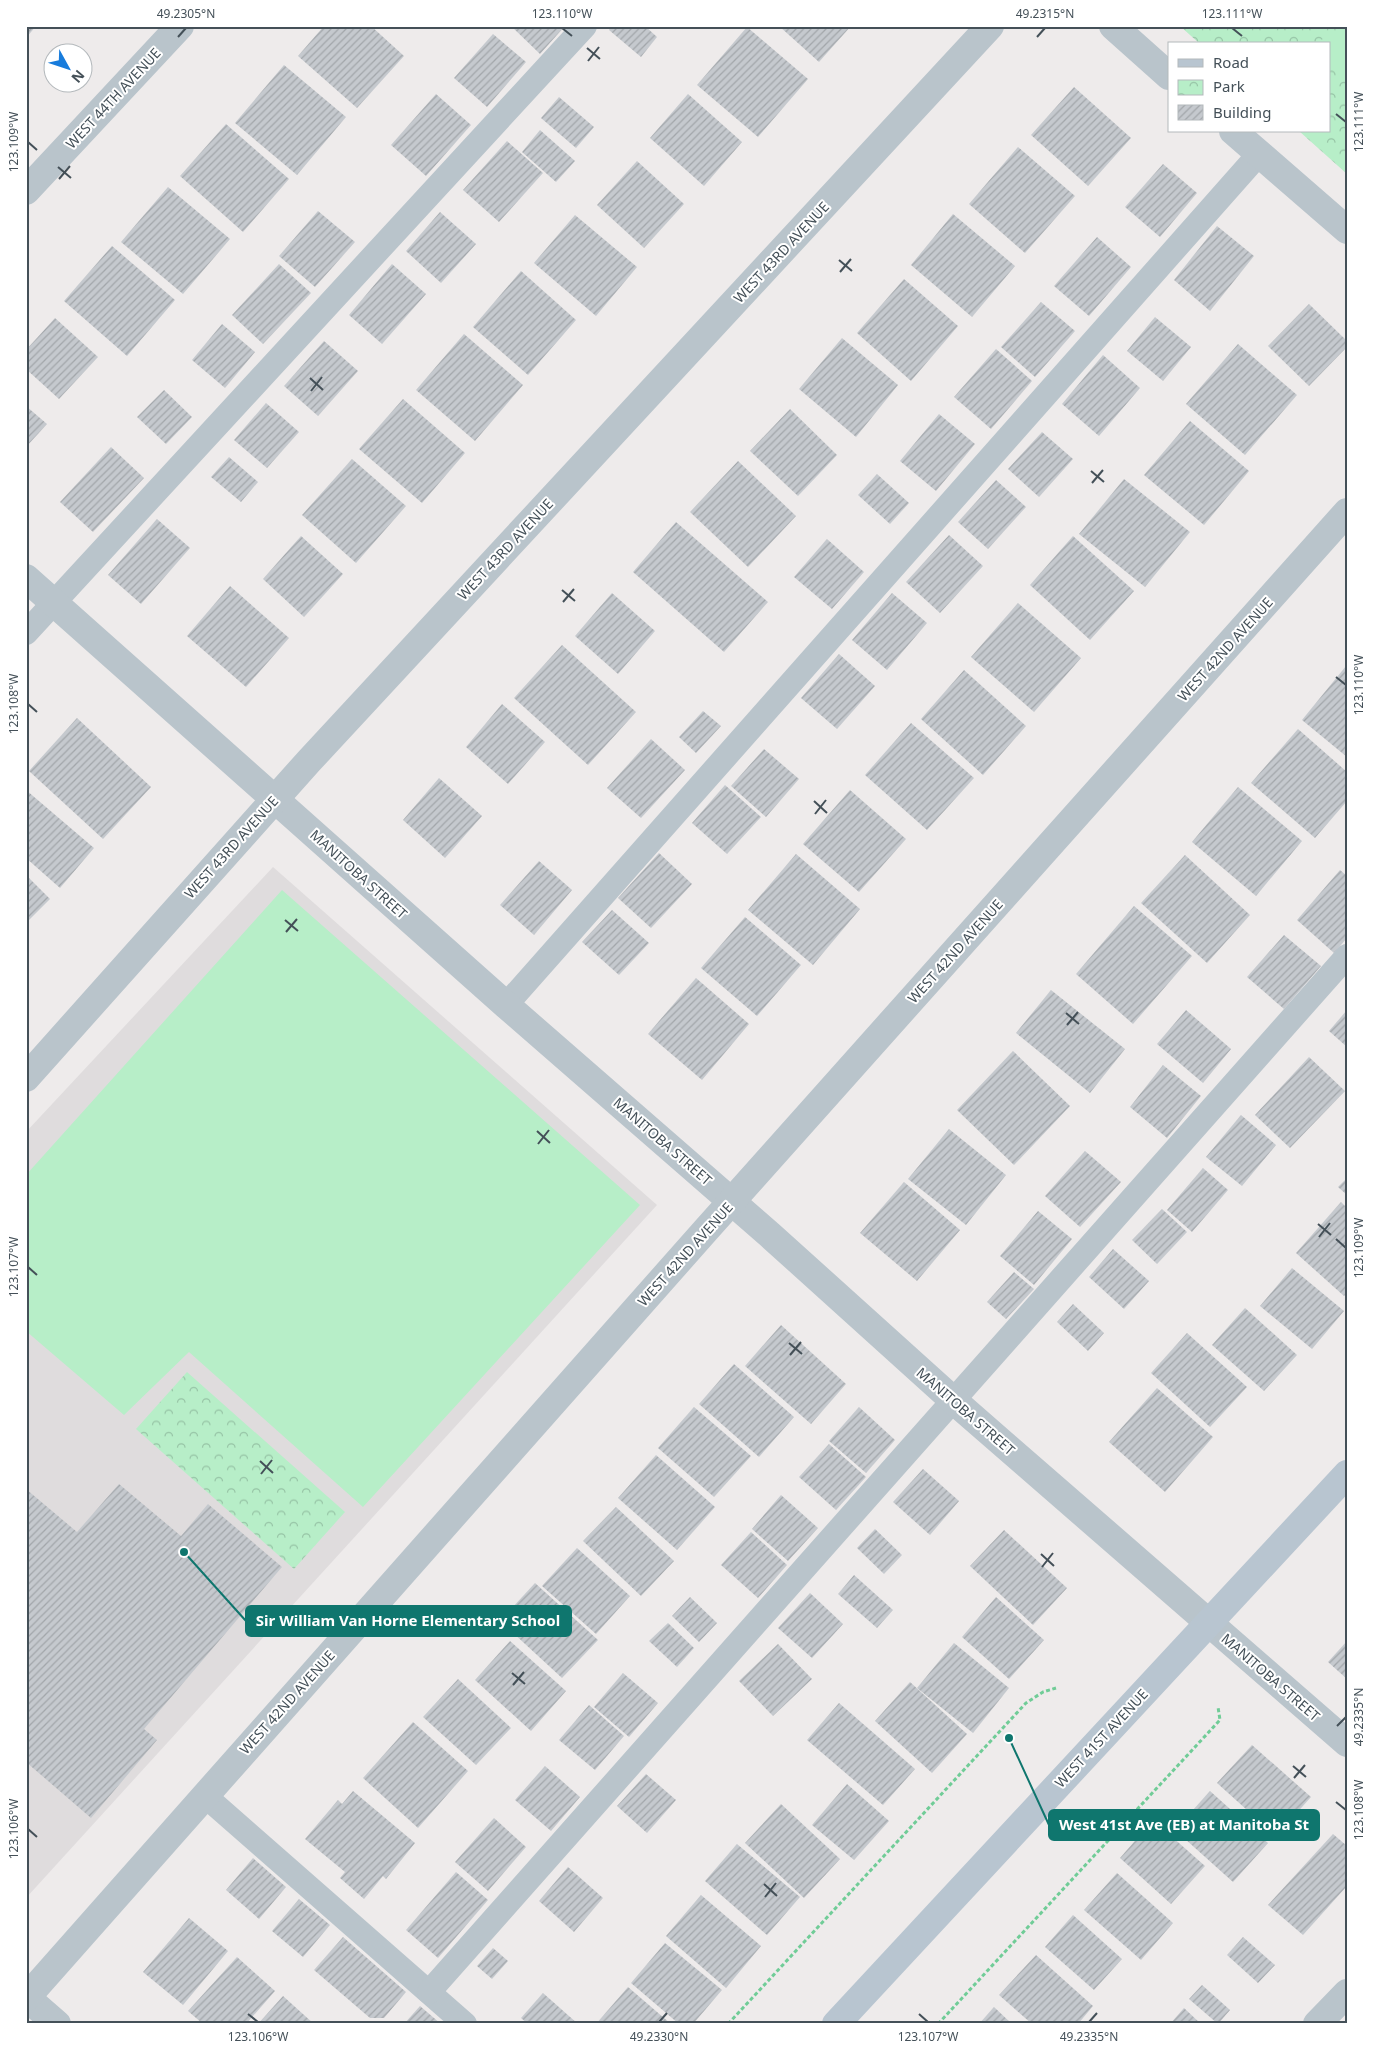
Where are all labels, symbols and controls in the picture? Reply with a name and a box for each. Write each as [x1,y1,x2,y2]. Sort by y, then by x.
text: 49.2305°N [157,5,215,22]
text: 123.110°W [532,5,592,22]
text: 49.2315°N [1016,5,1074,22]
text: 123.111°W [1202,5,1262,22]
north arrow [42,42,92,92]
legend [1168,42,1330,132]
street label: WEST 44TH AVENUE [62,44,164,152]
text: Road [1213,52,1249,72]
text: Park [1213,76,1245,96]
text: 123.111°W [1350,92,1367,152]
text: Building [1213,102,1271,122]
text: 123.109°W [5,112,22,172]
street label: WEST 43RD AVENUE [729,197,833,307]
street label: WEST 43RD AVENUE [453,494,557,604]
street label: WEST 42ND AVENUE [1173,593,1277,705]
text: 123.110°W [1350,655,1367,715]
text: 123.108°W [5,674,22,734]
street label: WEST 43RD AVENUE [180,792,282,902]
street label: MANITOBA STREET [306,825,412,923]
street label: WEST 42ND AVENUE [903,895,1007,1007]
street label: MANITOBA STREET [610,1093,716,1189]
street label: WEST 42ND AVENUE [633,1198,737,1310]
text: 123.109°W [1350,1218,1367,1278]
text: 123.107°W [5,1237,22,1297]
street label: MANITOBA STREET [913,1363,1019,1459]
callout: Sir William Van Horne Elementary School [246,1606,571,1636]
text: Sir William Van Horne Elementary School [256,1610,560,1630]
street label: MANITOBA STREET [1218,1629,1324,1725]
street label: WEST 42ND AVENUE [235,1646,339,1758]
street label: WEST 41ST AVENUE [1050,1685,1152,1791]
text: 49.2335°N [1350,1688,1367,1746]
text: 123.108°W [1350,1780,1367,1840]
text: 123.106°W [5,1799,22,1859]
callout: West 41st Ave (EB) at Manitoba St [1049,1810,1319,1840]
text: West 41st Ave (EB) at Manitoba St [1059,1814,1310,1834]
text: 123.106°W [228,2028,288,2045]
text: 49.2330°N [630,2028,688,2045]
text: 123.107°W [898,2028,958,2045]
text: 49.2335°N [1060,2028,1118,2045]

